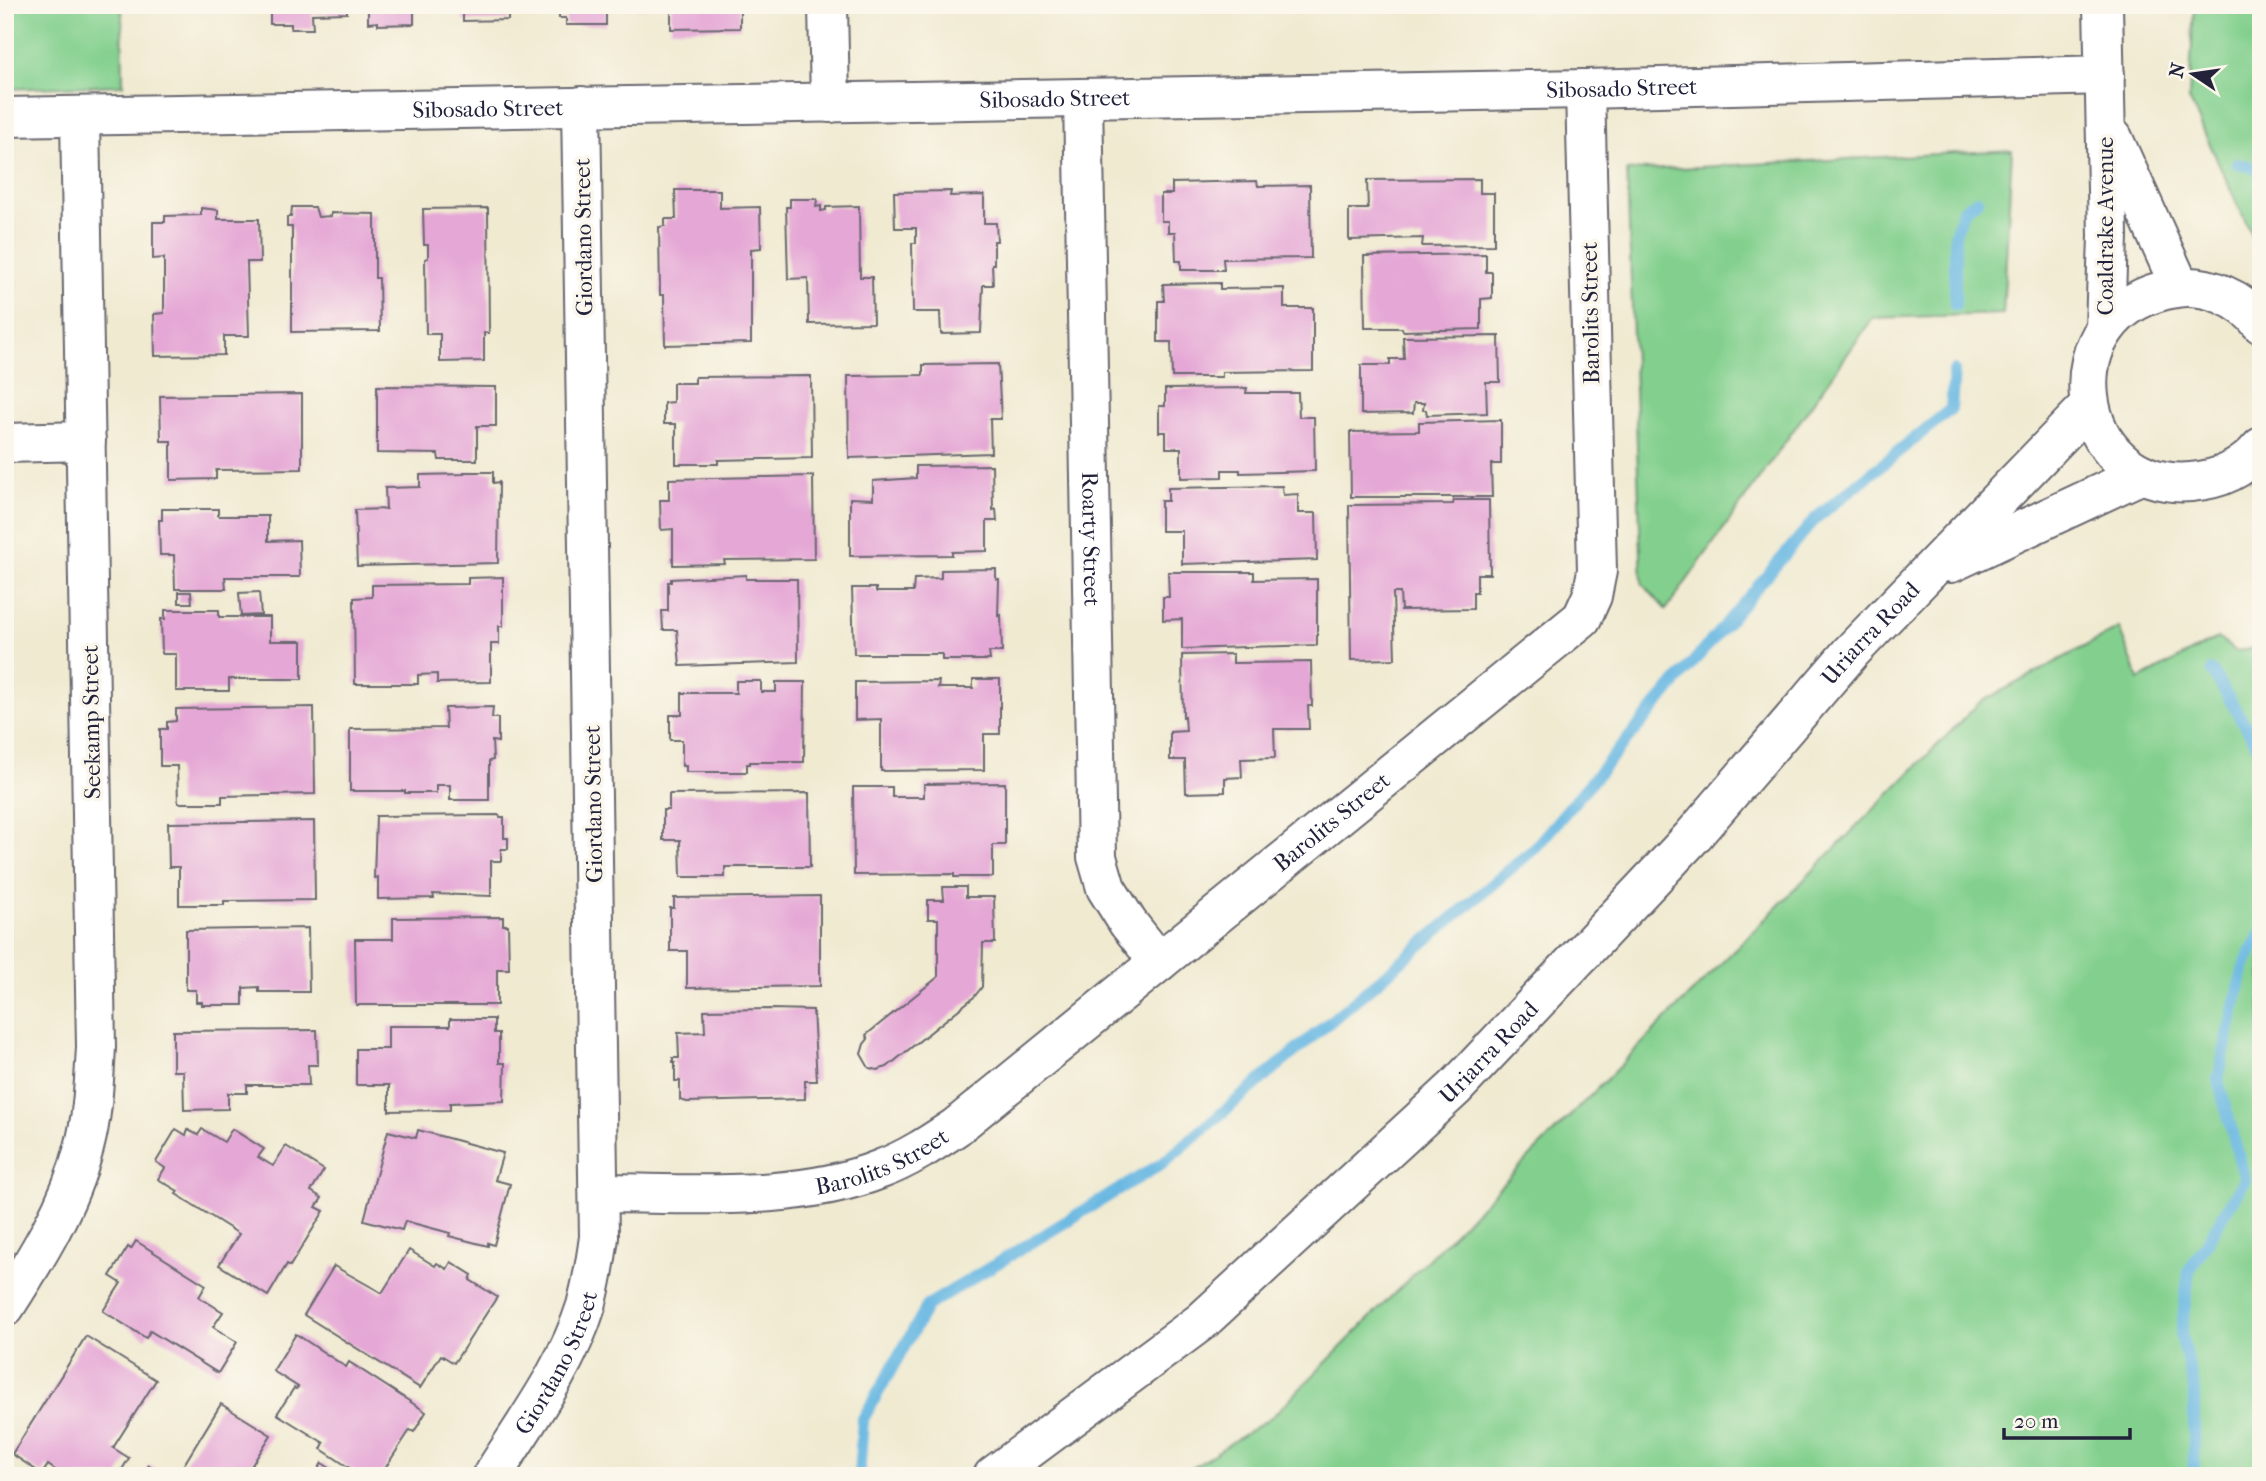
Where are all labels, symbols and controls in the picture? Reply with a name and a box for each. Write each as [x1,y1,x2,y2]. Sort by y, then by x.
north arrow [2158,38,2228,108]
text: N [2165,60,2190,80]
street label: Sibosado Street [1546,73,1698,104]
street label: Sibosado Street [979,84,1131,114]
street label: Sibosado Street [412,94,564,124]
street label: Coaldrake Avenue [2092,137,2119,315]
street label: Giordano Street [569,158,598,316]
street label: Barolits Street [1576,242,1605,384]
street label: Roarty Street [1076,471,1105,607]
street label: Uriarra Road [1816,576,1926,691]
street label: Seekamp Street [77,645,106,799]
street label: Giordano Street [579,725,608,883]
street label: Barolits Street [1268,767,1395,877]
street label: Uriarra Road [1434,995,1544,1110]
street label: Barolits Street [813,1123,954,1201]
street label: Giordano Street [509,1288,603,1440]
scale bar [2004,1397,2130,1441]
text: 20 m [2014,1409,2059,1433]

